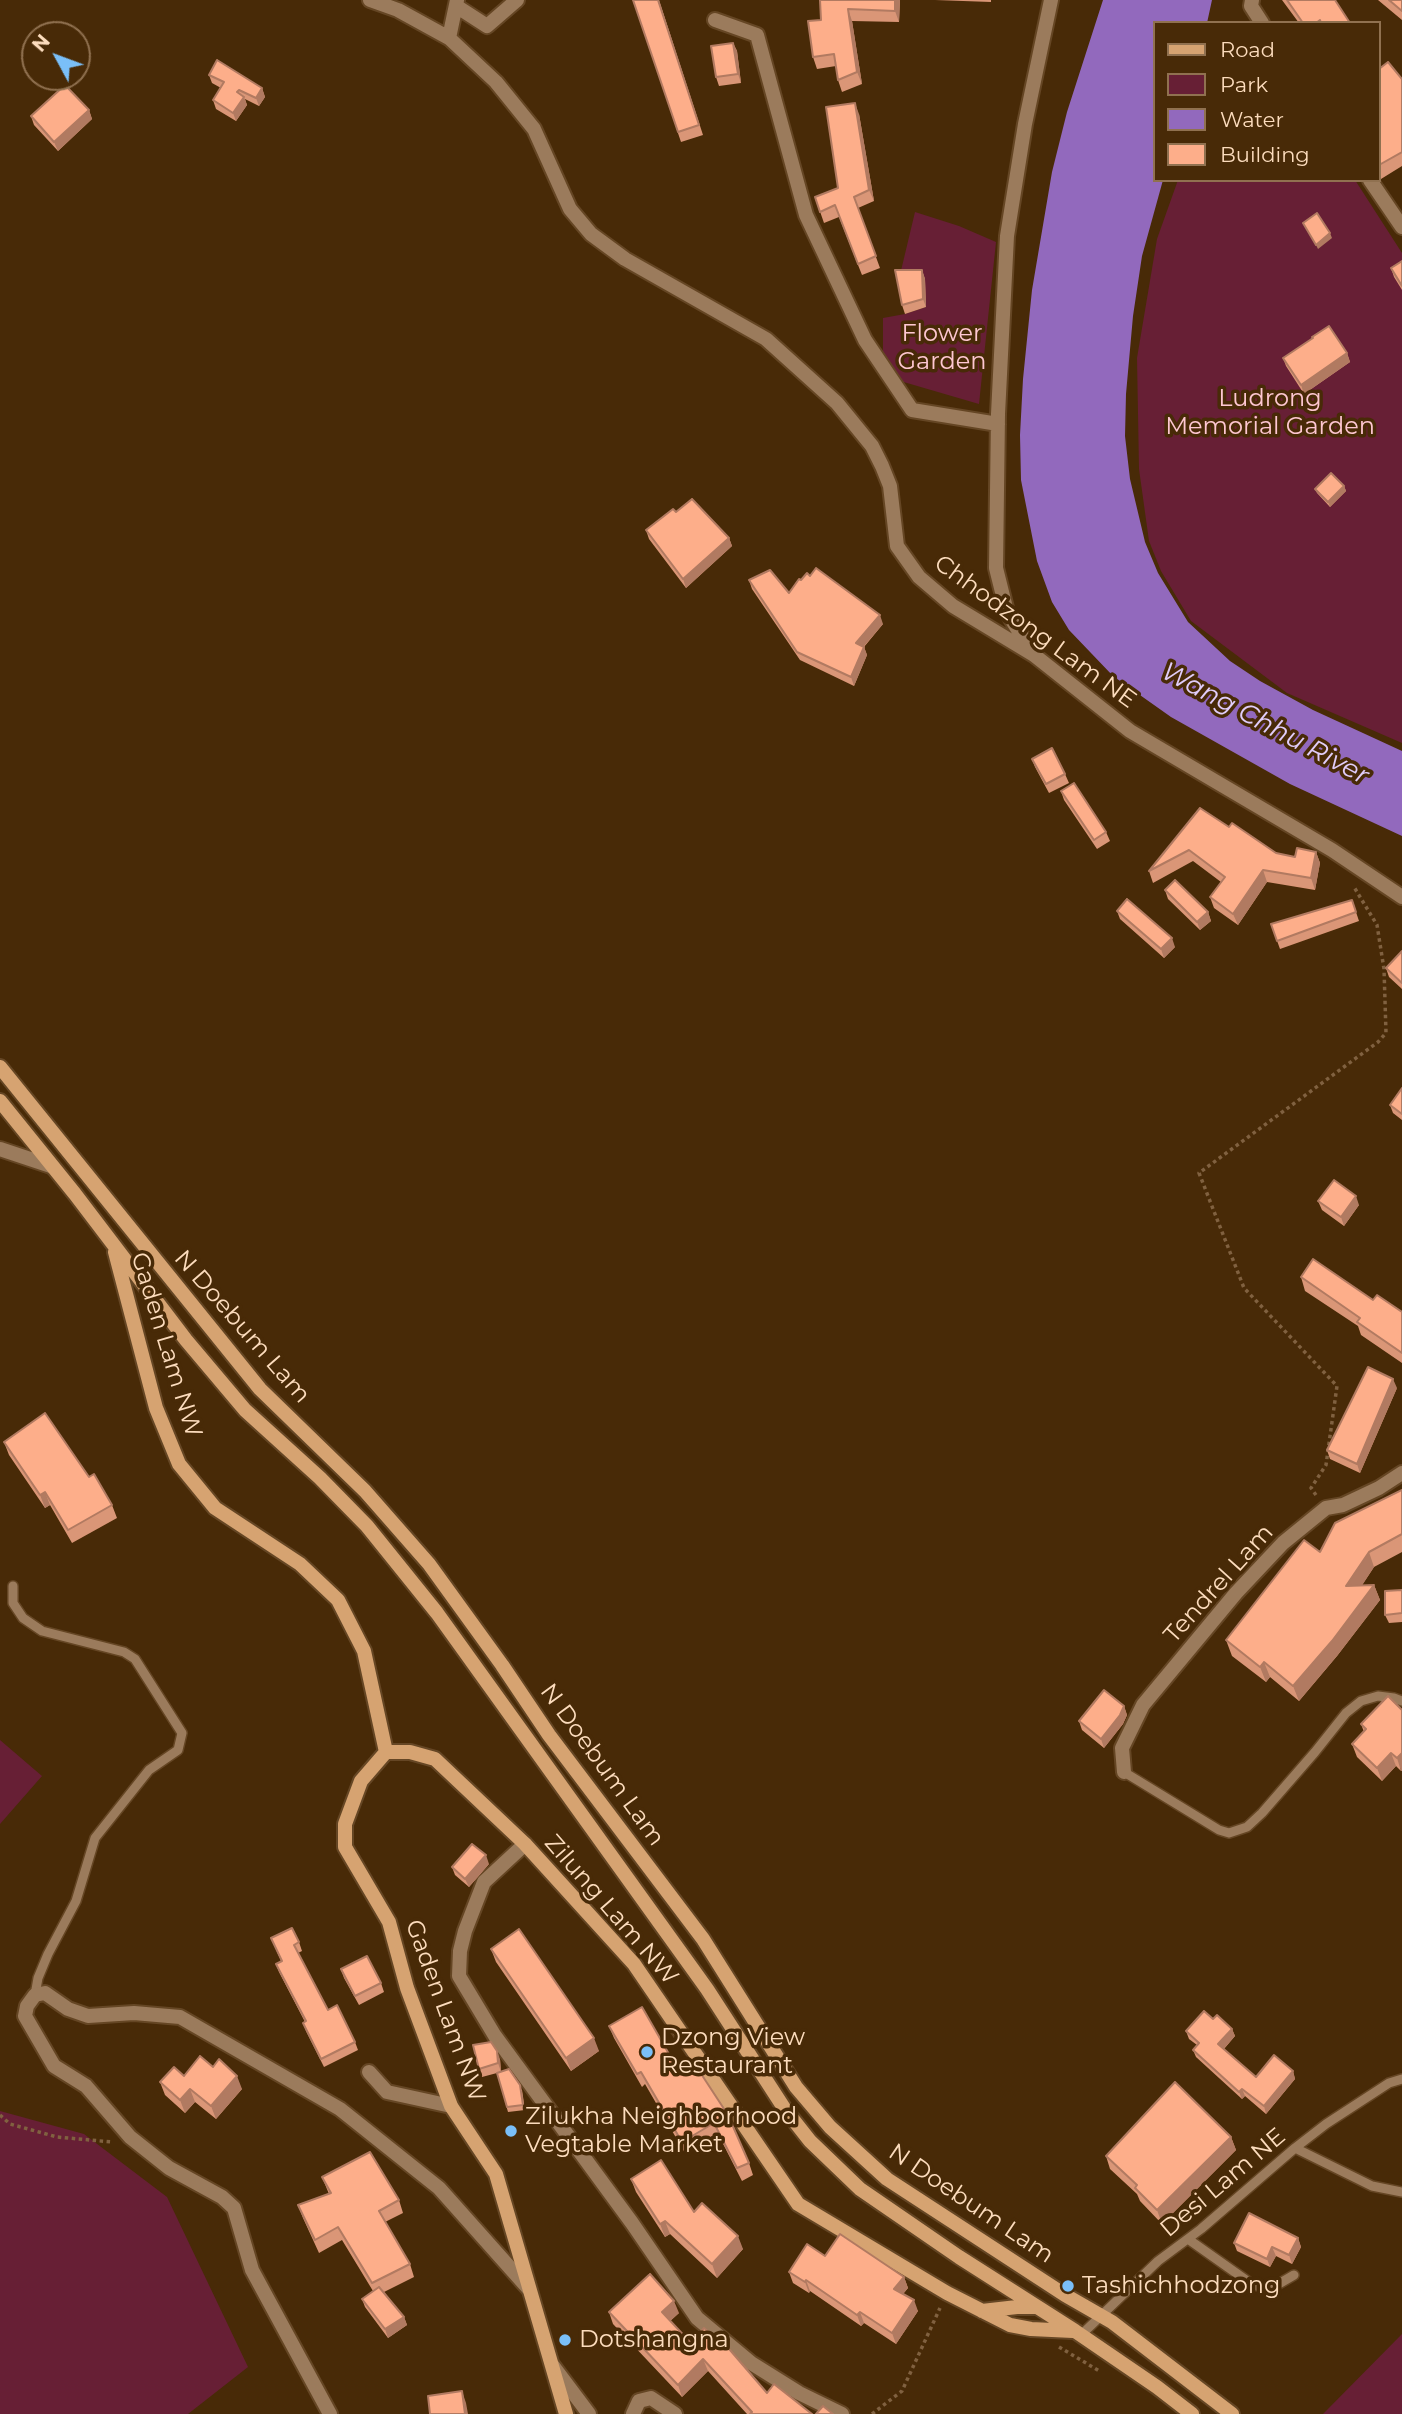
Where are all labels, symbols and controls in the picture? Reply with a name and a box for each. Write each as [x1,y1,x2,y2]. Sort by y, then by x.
north arrow [21,21,91,91]
legend [1154,21,1381,182]
text: N [28,30,55,57]
text: Road [1220,37,1275,62]
text: Park [1220,72,1268,97]
text: Water [1220,107,1284,132]
text: Building [1220,142,1310,167]
park label: Flower Garden [897,320,987,376]
park label: Ludrong Memorial Garden [1165,385,1375,441]
street label: Chhodzong Lam NE [928,549,1142,715]
water label: Wang Chhu River [1156,656,1374,792]
street label: N Doebum Lam [168,1245,316,1409]
street label: Gaden Lam NW [124,1249,208,1441]
street label: Tendrel Lam [1158,1519,1280,1649]
street label: N Doebum Lam [534,1678,670,1852]
street label: Zilung Lam NW [538,1829,684,1991]
street label: Gaden Lam NW [399,1916,491,2106]
place label: Dzong View Restaurant [661,2024,805,2080]
marker: Dzong View Restaurant [639,2044,655,2060]
place label: Zilukha Neighborhood Vegtable Market [525,2103,797,2159]
street label: Desi Lam NE [1155,2122,1291,2244]
marker: Zilukha Neighborhood Vegtable Market [503,2123,519,2139]
street label: N Doebum Lam [883,2138,1059,2270]
place label: Tashichhodzong [1082,2272,1280,2300]
marker: Tashichhodzong [1060,2278,1076,2294]
place label: Dotshangna [579,2326,729,2354]
marker: Dotshangna [557,2332,573,2348]

